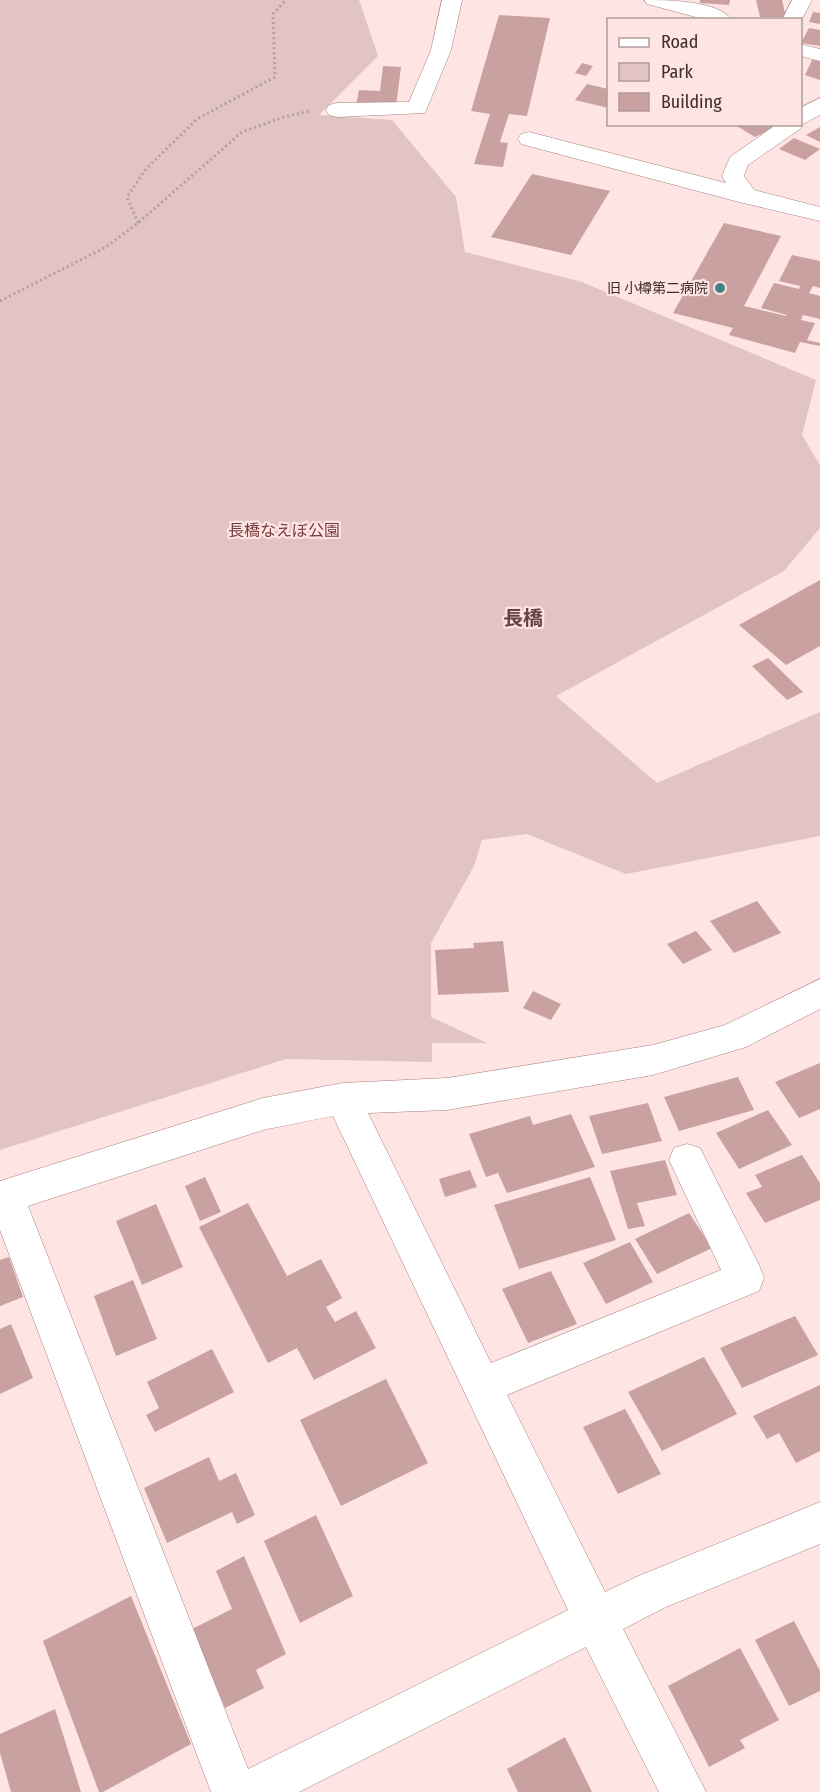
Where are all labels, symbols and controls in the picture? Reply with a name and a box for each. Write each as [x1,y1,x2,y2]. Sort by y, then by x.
legend [607,18,802,126]
text: Road [661,31,698,53]
text: Park [661,61,694,83]
text: Building [661,91,722,113]
place label: 旧 小樽第二病院 [607,280,708,297]
marker: 旧 小樽第二病院 [713,281,727,295]
park label: 長橋なえぼ公園 [228,521,340,540]
district label: 長橋 [503,606,543,630]

